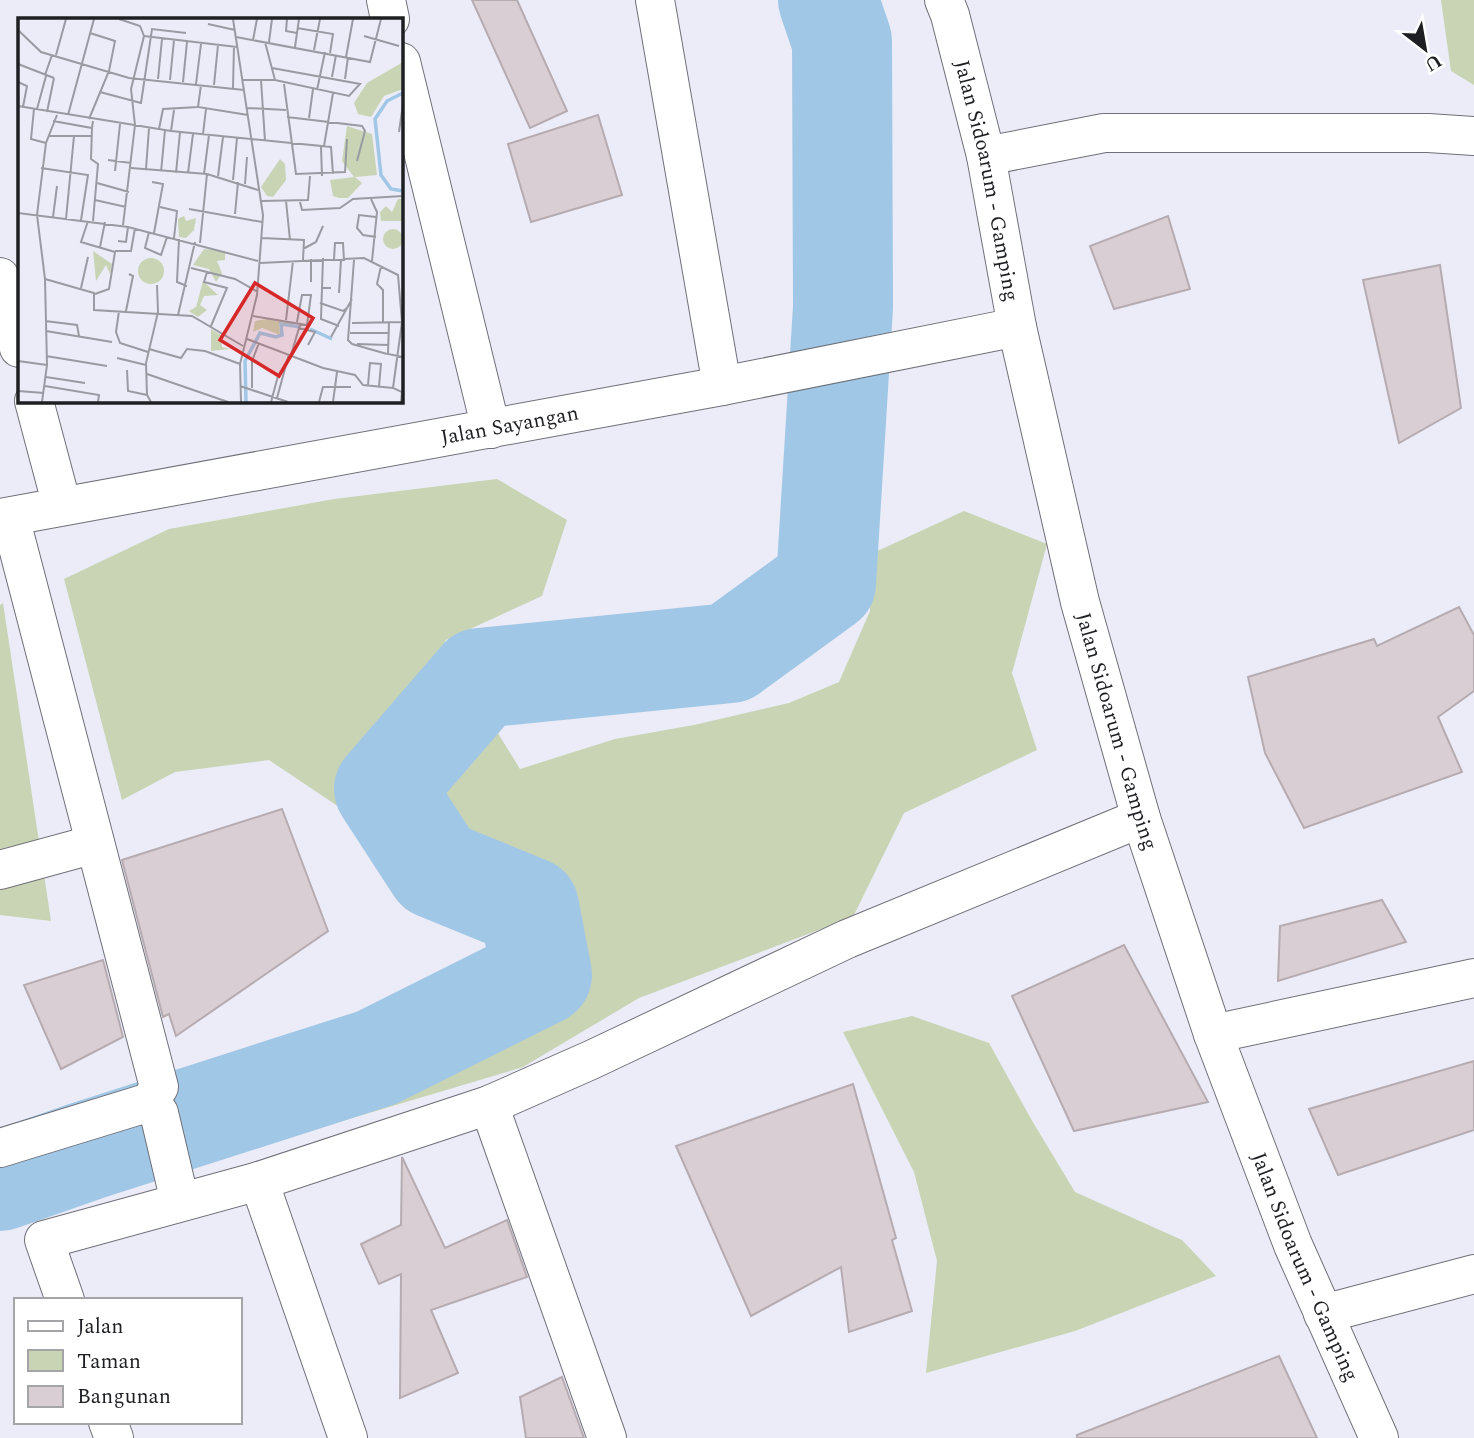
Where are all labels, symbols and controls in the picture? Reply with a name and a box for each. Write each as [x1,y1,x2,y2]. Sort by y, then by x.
north arrow [1390,14,1460,84]
inset map [18,18,402,402]
text: U [1419,46,1447,79]
street label: Jalan Sidoarum - Gamping [945,57,1027,304]
street label: Jalan Sayangan [438,398,581,454]
street label: Jalan Sidoarum - Gamping [1067,609,1166,855]
street label: Jalan Sidoarum - Gamping [1242,1148,1367,1387]
legend [14,1298,242,1424]
text: Jalan [77,1311,123,1343]
text: Taman [77,1346,141,1378]
text: Bangunan [77,1381,171,1413]

